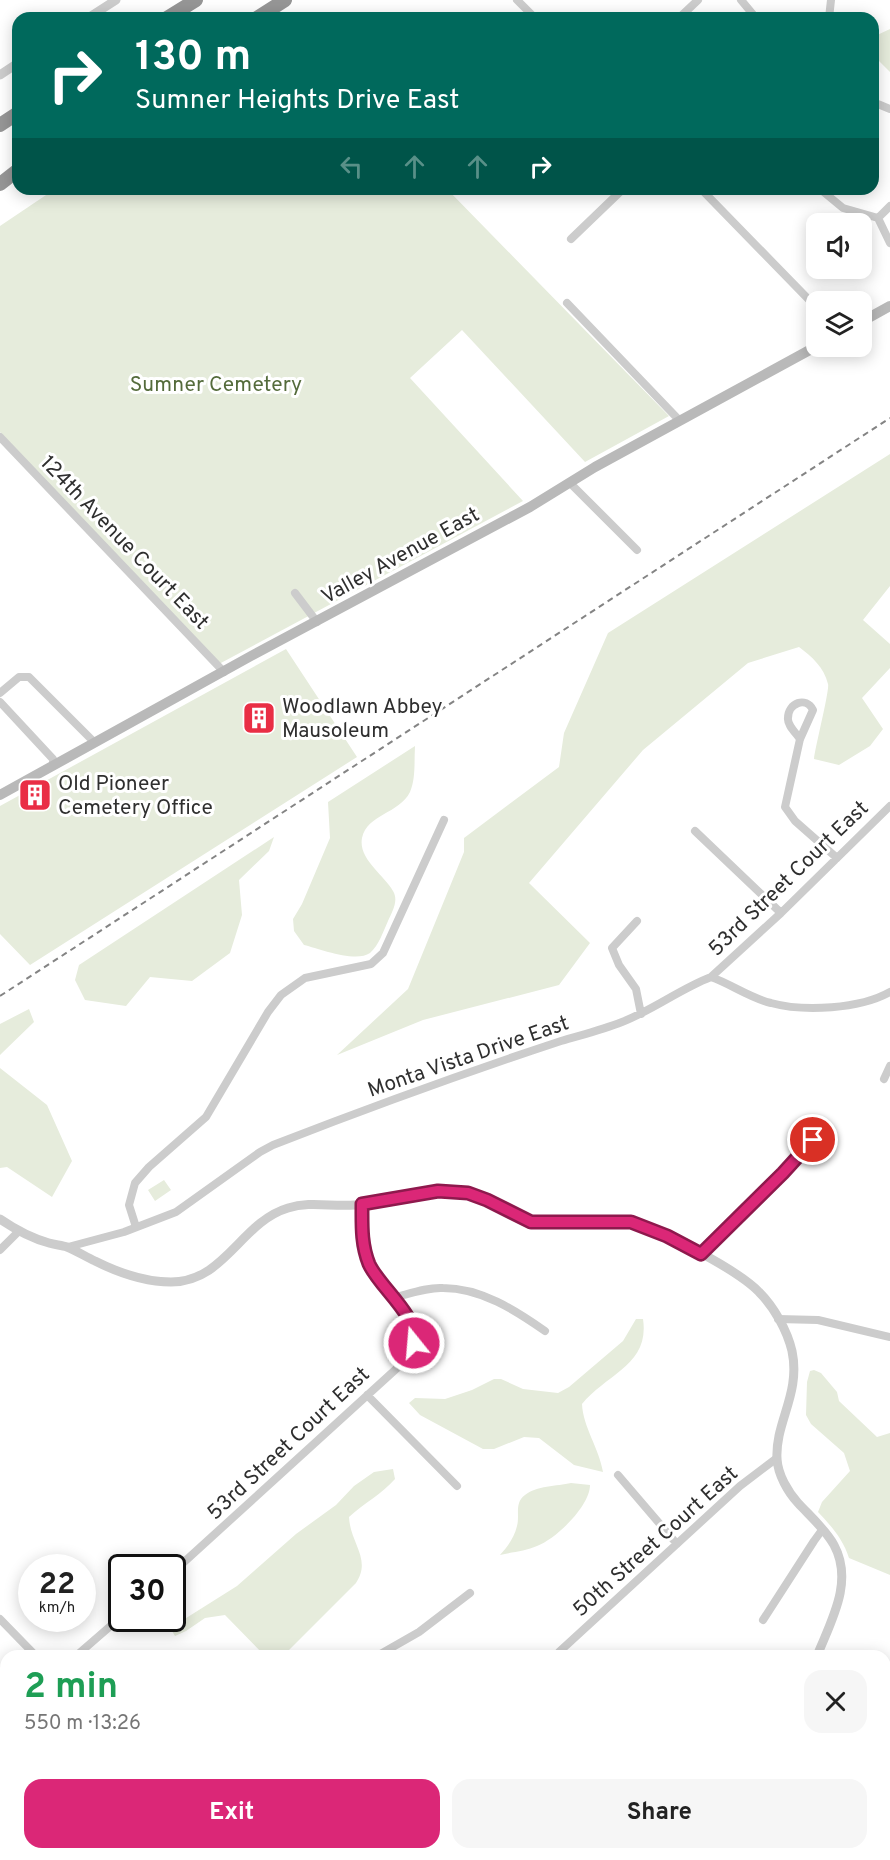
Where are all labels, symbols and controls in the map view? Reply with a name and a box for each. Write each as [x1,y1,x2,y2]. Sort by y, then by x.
text: 130 m [135,32,251,85]
icon: right [36,36,114,114]
text: Sumner Heights Drive East [135,84,460,118]
icon: left [335,150,368,183]
icon: ahead [398,150,431,183]
icon: ahead [461,150,494,183]
icon: right [524,150,557,183]
map controls [806,213,872,357]
button: sound [806,213,872,279]
button: layers [806,291,872,357]
park label: Sumner Cemetery [130,372,302,399]
street label: 124th Avenue Court East [34,450,214,636]
street label: Valley Avenue East [317,502,484,611]
place label: Woodlawn Abbey Mausoleum [282,694,443,745]
building icon: Woodlawn Abbey Mausoleum [241,700,277,736]
place label: Old Pioneer Cemetery Office [58,771,213,822]
building icon: Old Pioneer Cemetery Office [17,777,53,813]
street label: 53rd Street Court East [703,796,875,963]
street label: Monta Vista Drive East [364,1010,573,1105]
pin [787,1114,838,1165]
icon: arrive [796,1123,829,1156]
position arrow [382,1311,446,1375]
street label: 53rd Street Court East [202,1362,376,1526]
street label: 50th Street Court East [568,1461,744,1624]
speed limit sign: 30 [108,1554,186,1632]
text: 22 [39,1567,75,1604]
text: km/h [39,1599,75,1618]
text: 2 min [24,1665,118,1711]
button: close [804,1670,867,1733]
text: 550 m · 13:26 [24,1711,141,1737]
button: Exit [24,1779,440,1848]
button: Share [452,1779,867,1848]

